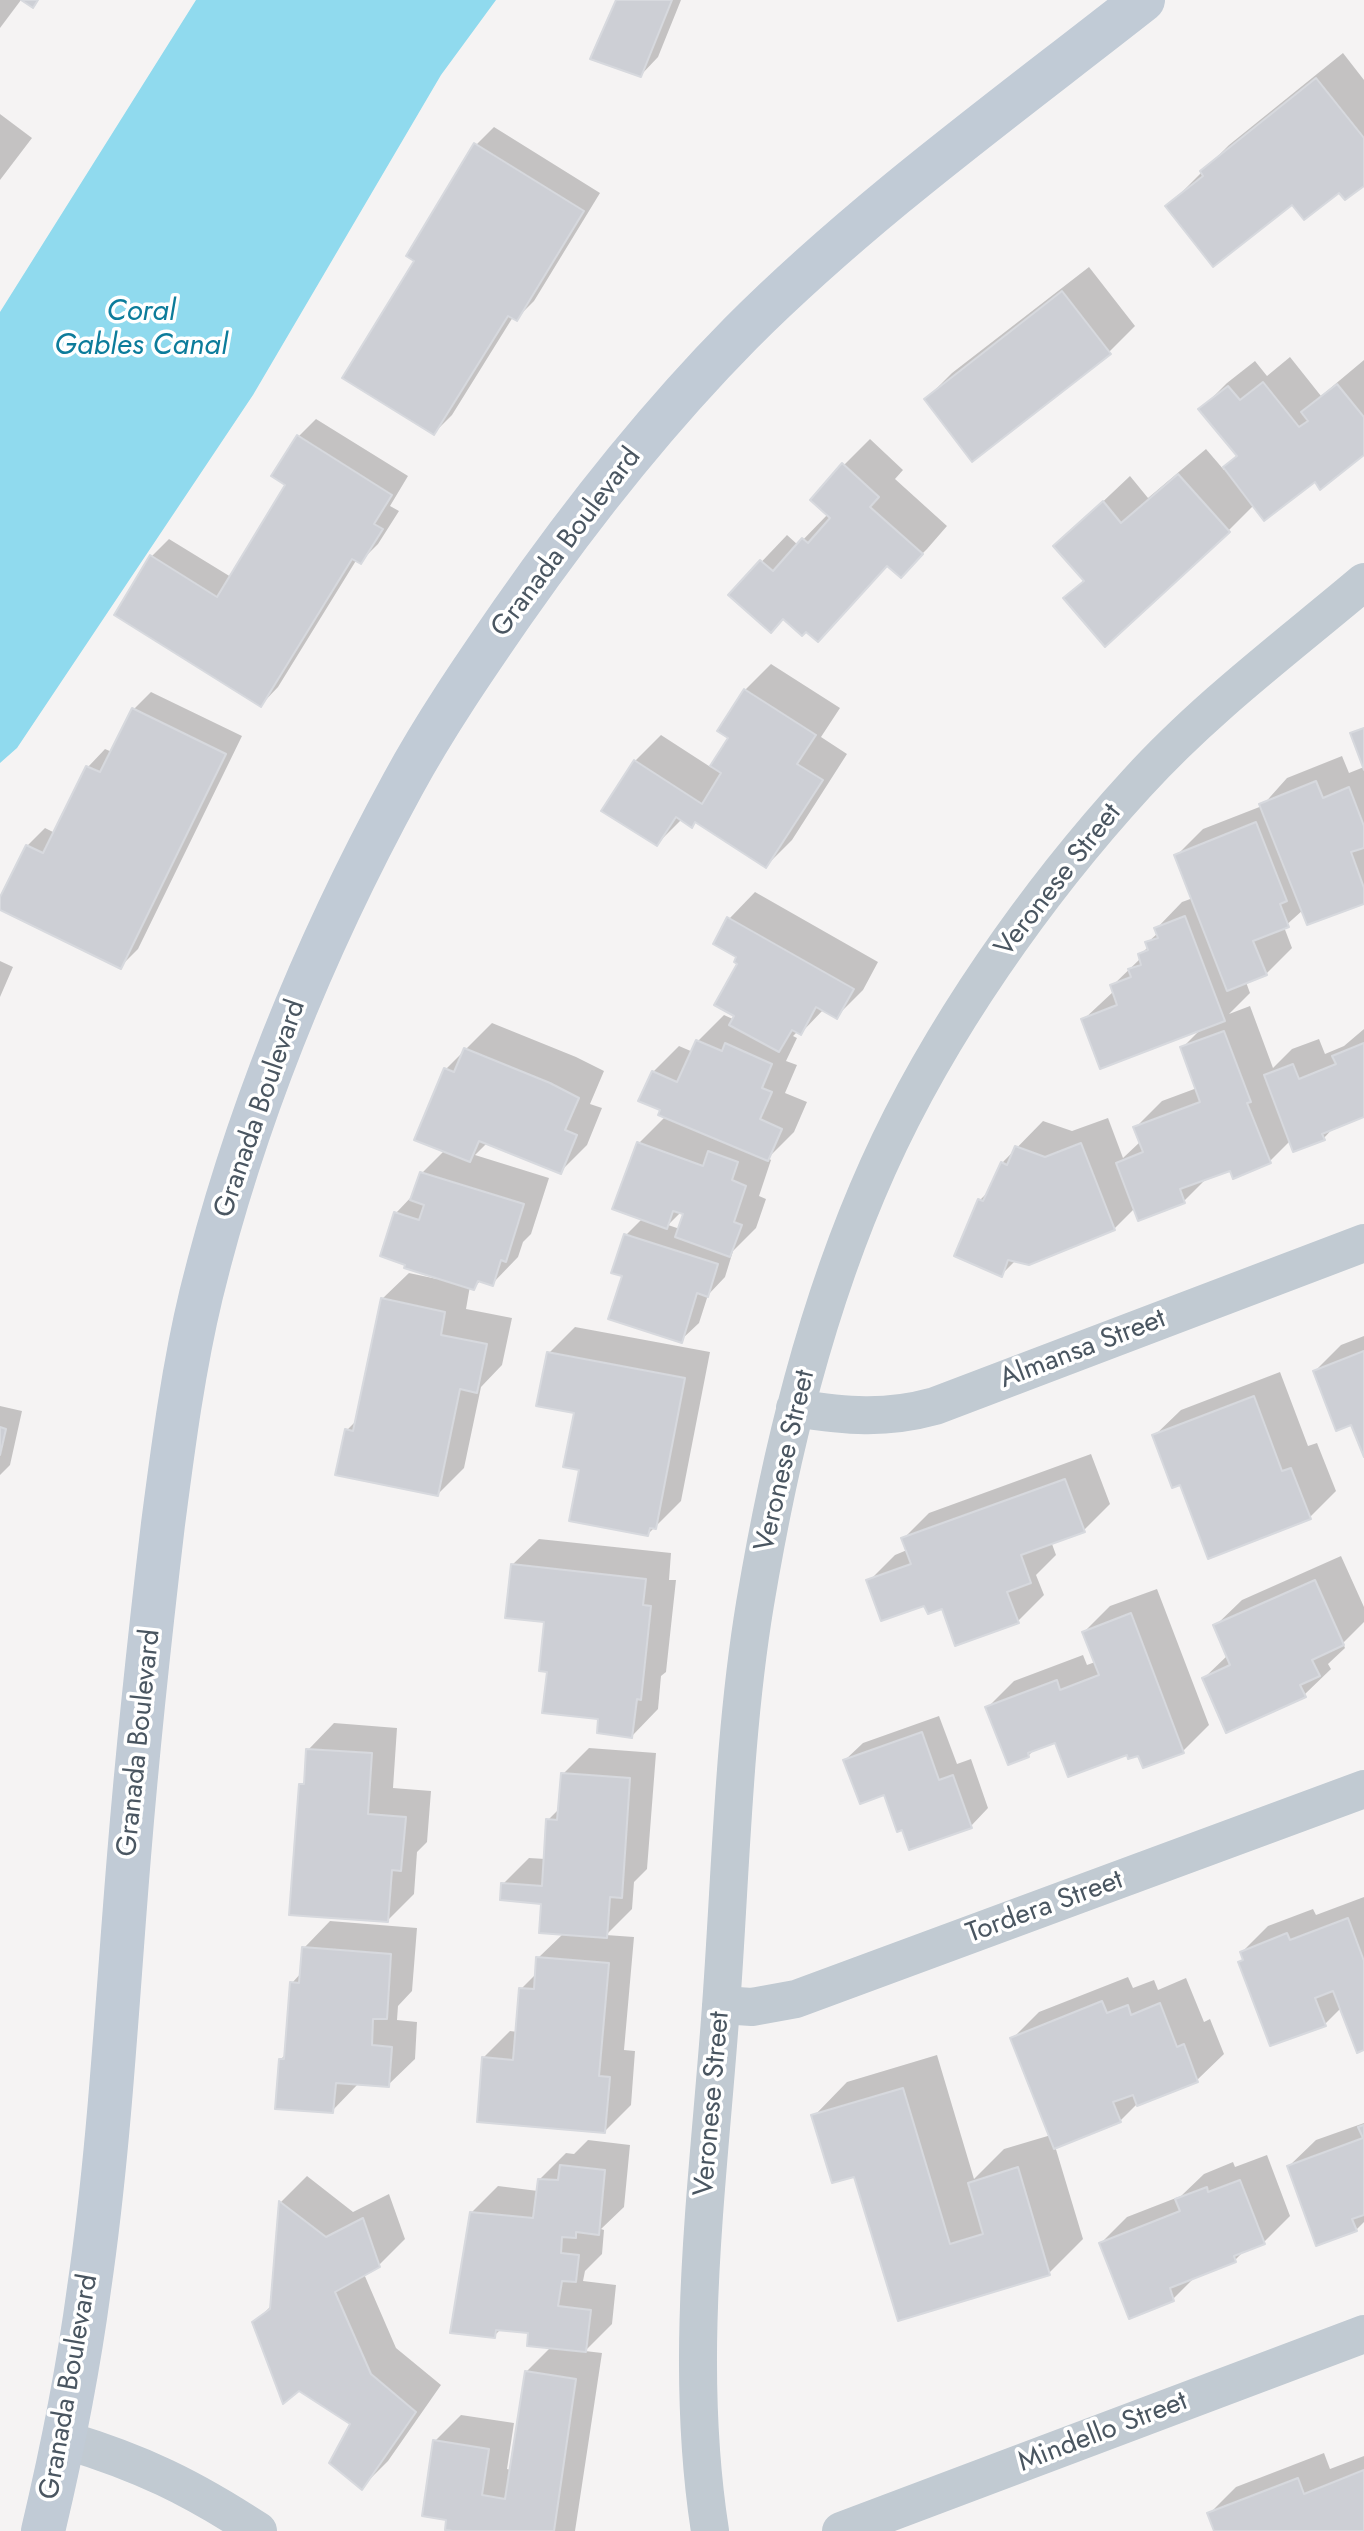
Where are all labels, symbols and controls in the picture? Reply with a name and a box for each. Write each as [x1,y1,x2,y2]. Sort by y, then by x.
water label: Coral Gables Canal [54,295,228,366]
street label: Granada Boulevard [485,442,649,644]
street label: Veronese Street [989,798,1129,964]
street label: Granada Boulevard [208,996,314,1222]
street label: Almansa Street [995,1303,1171,1397]
street label: Veronese Street [749,1367,823,1555]
street label: Granada Boulevard [111,1628,169,1858]
street label: Tordera Street [962,1864,1128,1952]
street label: Veronese Street [688,2010,738,2198]
street label: Granada Boulevard [34,2272,106,2502]
street label: Mindello Street [1014,2385,1192,2481]

